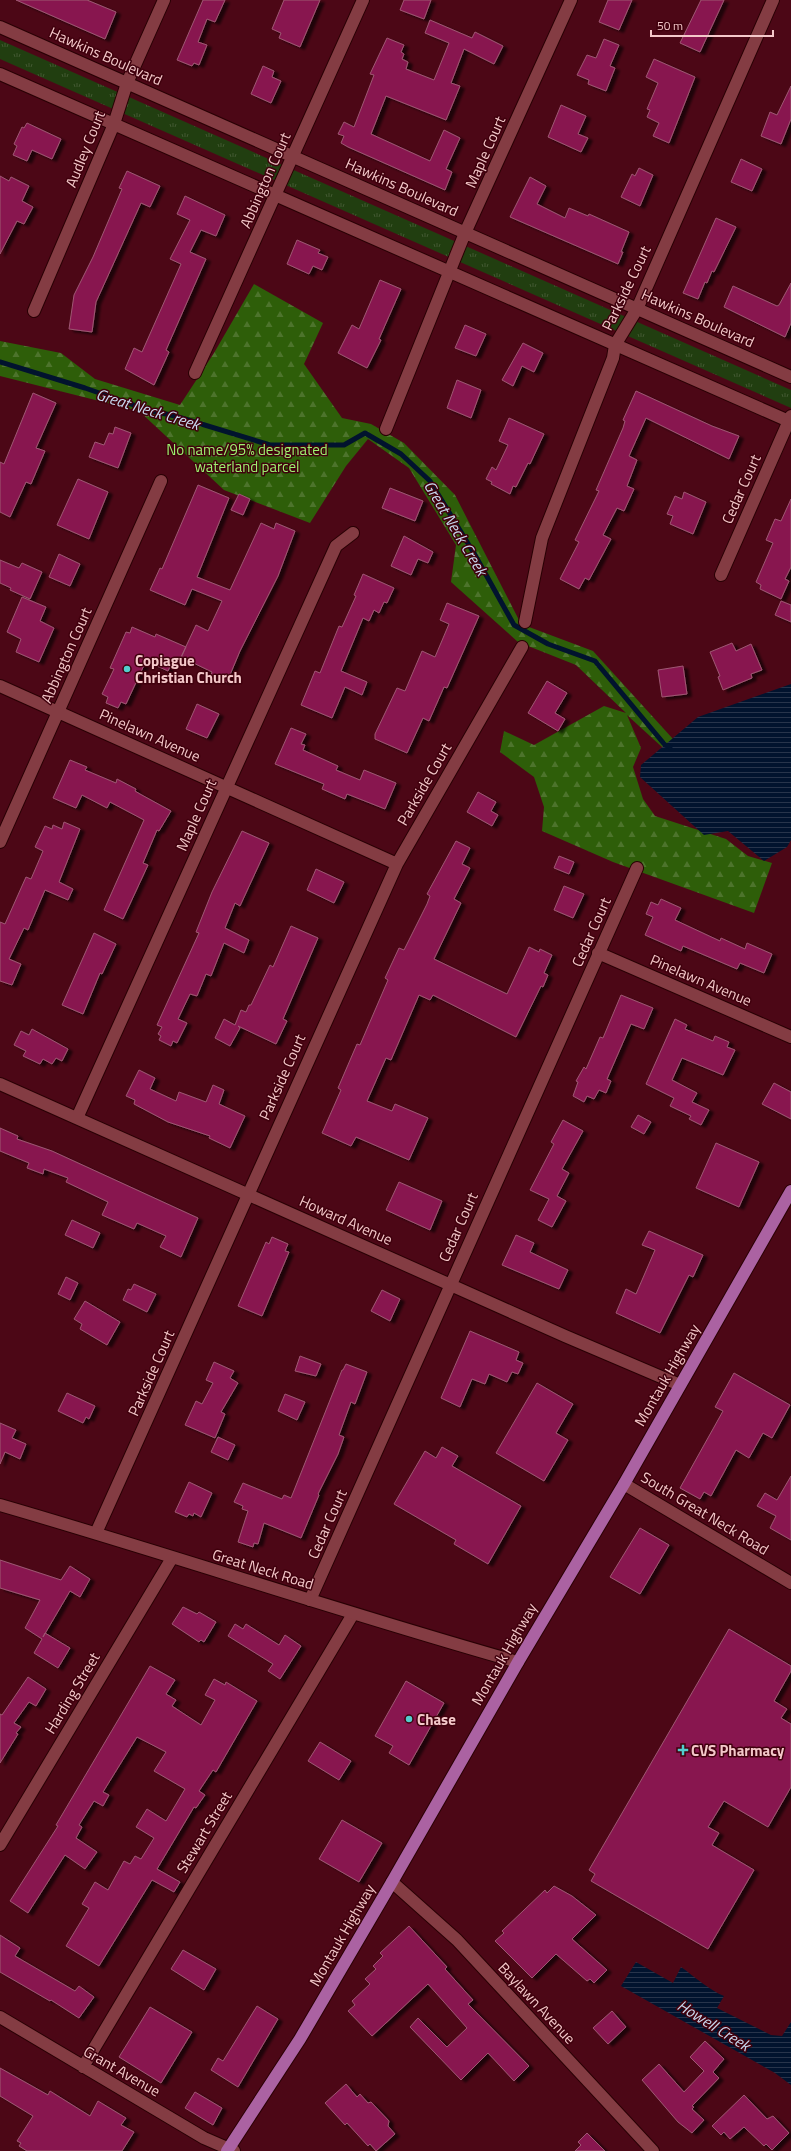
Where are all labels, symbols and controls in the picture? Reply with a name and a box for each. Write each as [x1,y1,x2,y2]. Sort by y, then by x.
scale bar [651,12,773,38]
text: 50 m [657,16,683,35]
street label: Hawkins Boulevard [46,21,166,91]
street label: Audley Court [59,107,111,191]
street label: Maple Court [459,112,511,192]
street label: Abbington Court [234,128,297,232]
street label: Hawkins Boulevard [342,152,462,222]
street label: Parkside Court [595,241,657,334]
street label: Hawkins Boulevard [638,283,758,353]
water label: Great Neck Creek [93,382,205,437]
park label: No name/95% designated waterland parcel [166,438,328,478]
street label: Cedar Court [715,450,767,527]
water label: Great Neck Creek [418,476,495,582]
street label: Abbington Court [35,603,98,707]
place label: Copiague Christian Church [135,649,242,689]
marker: Copiague Christian Church [122,664,132,674]
street label: Pinelawn Avenue [96,702,204,768]
street label: Parkside Court [391,738,457,830]
street label: Maple Court [170,775,222,855]
street label: Cedar Court [565,893,617,970]
street label: Pinelawn Avenue [647,948,755,1012]
street label: Parkside Court [253,1030,312,1124]
street label: Cedar Court [432,1188,484,1265]
street label: Howard Avenue [296,1189,396,1251]
street label: Montauk Highway [628,1320,706,1430]
street label: Parkside Court [122,1326,181,1420]
street label: South Great Neck Road [637,1466,773,1560]
street label: Cedar Court [301,1485,353,1562]
street label: Great Neck Road [209,1543,317,1595]
street label: Montauk Highway [465,1599,543,1709]
street label: Harding Street [39,1647,106,1738]
place label: Chase [417,1708,456,1731]
marker: Chase [404,1714,414,1724]
place label: CVS Pharmacy [691,1739,785,1762]
marker: CVS Pharmacy [678,1745,688,1755]
street label: Stewart Street [170,1786,238,1877]
street label: Montauk Highway [303,1880,381,1990]
street label: Baylawn Avenue [493,1957,581,2049]
water label: Howell Creek [673,1993,757,2058]
street label: Grant Avenue [79,2040,165,2102]

